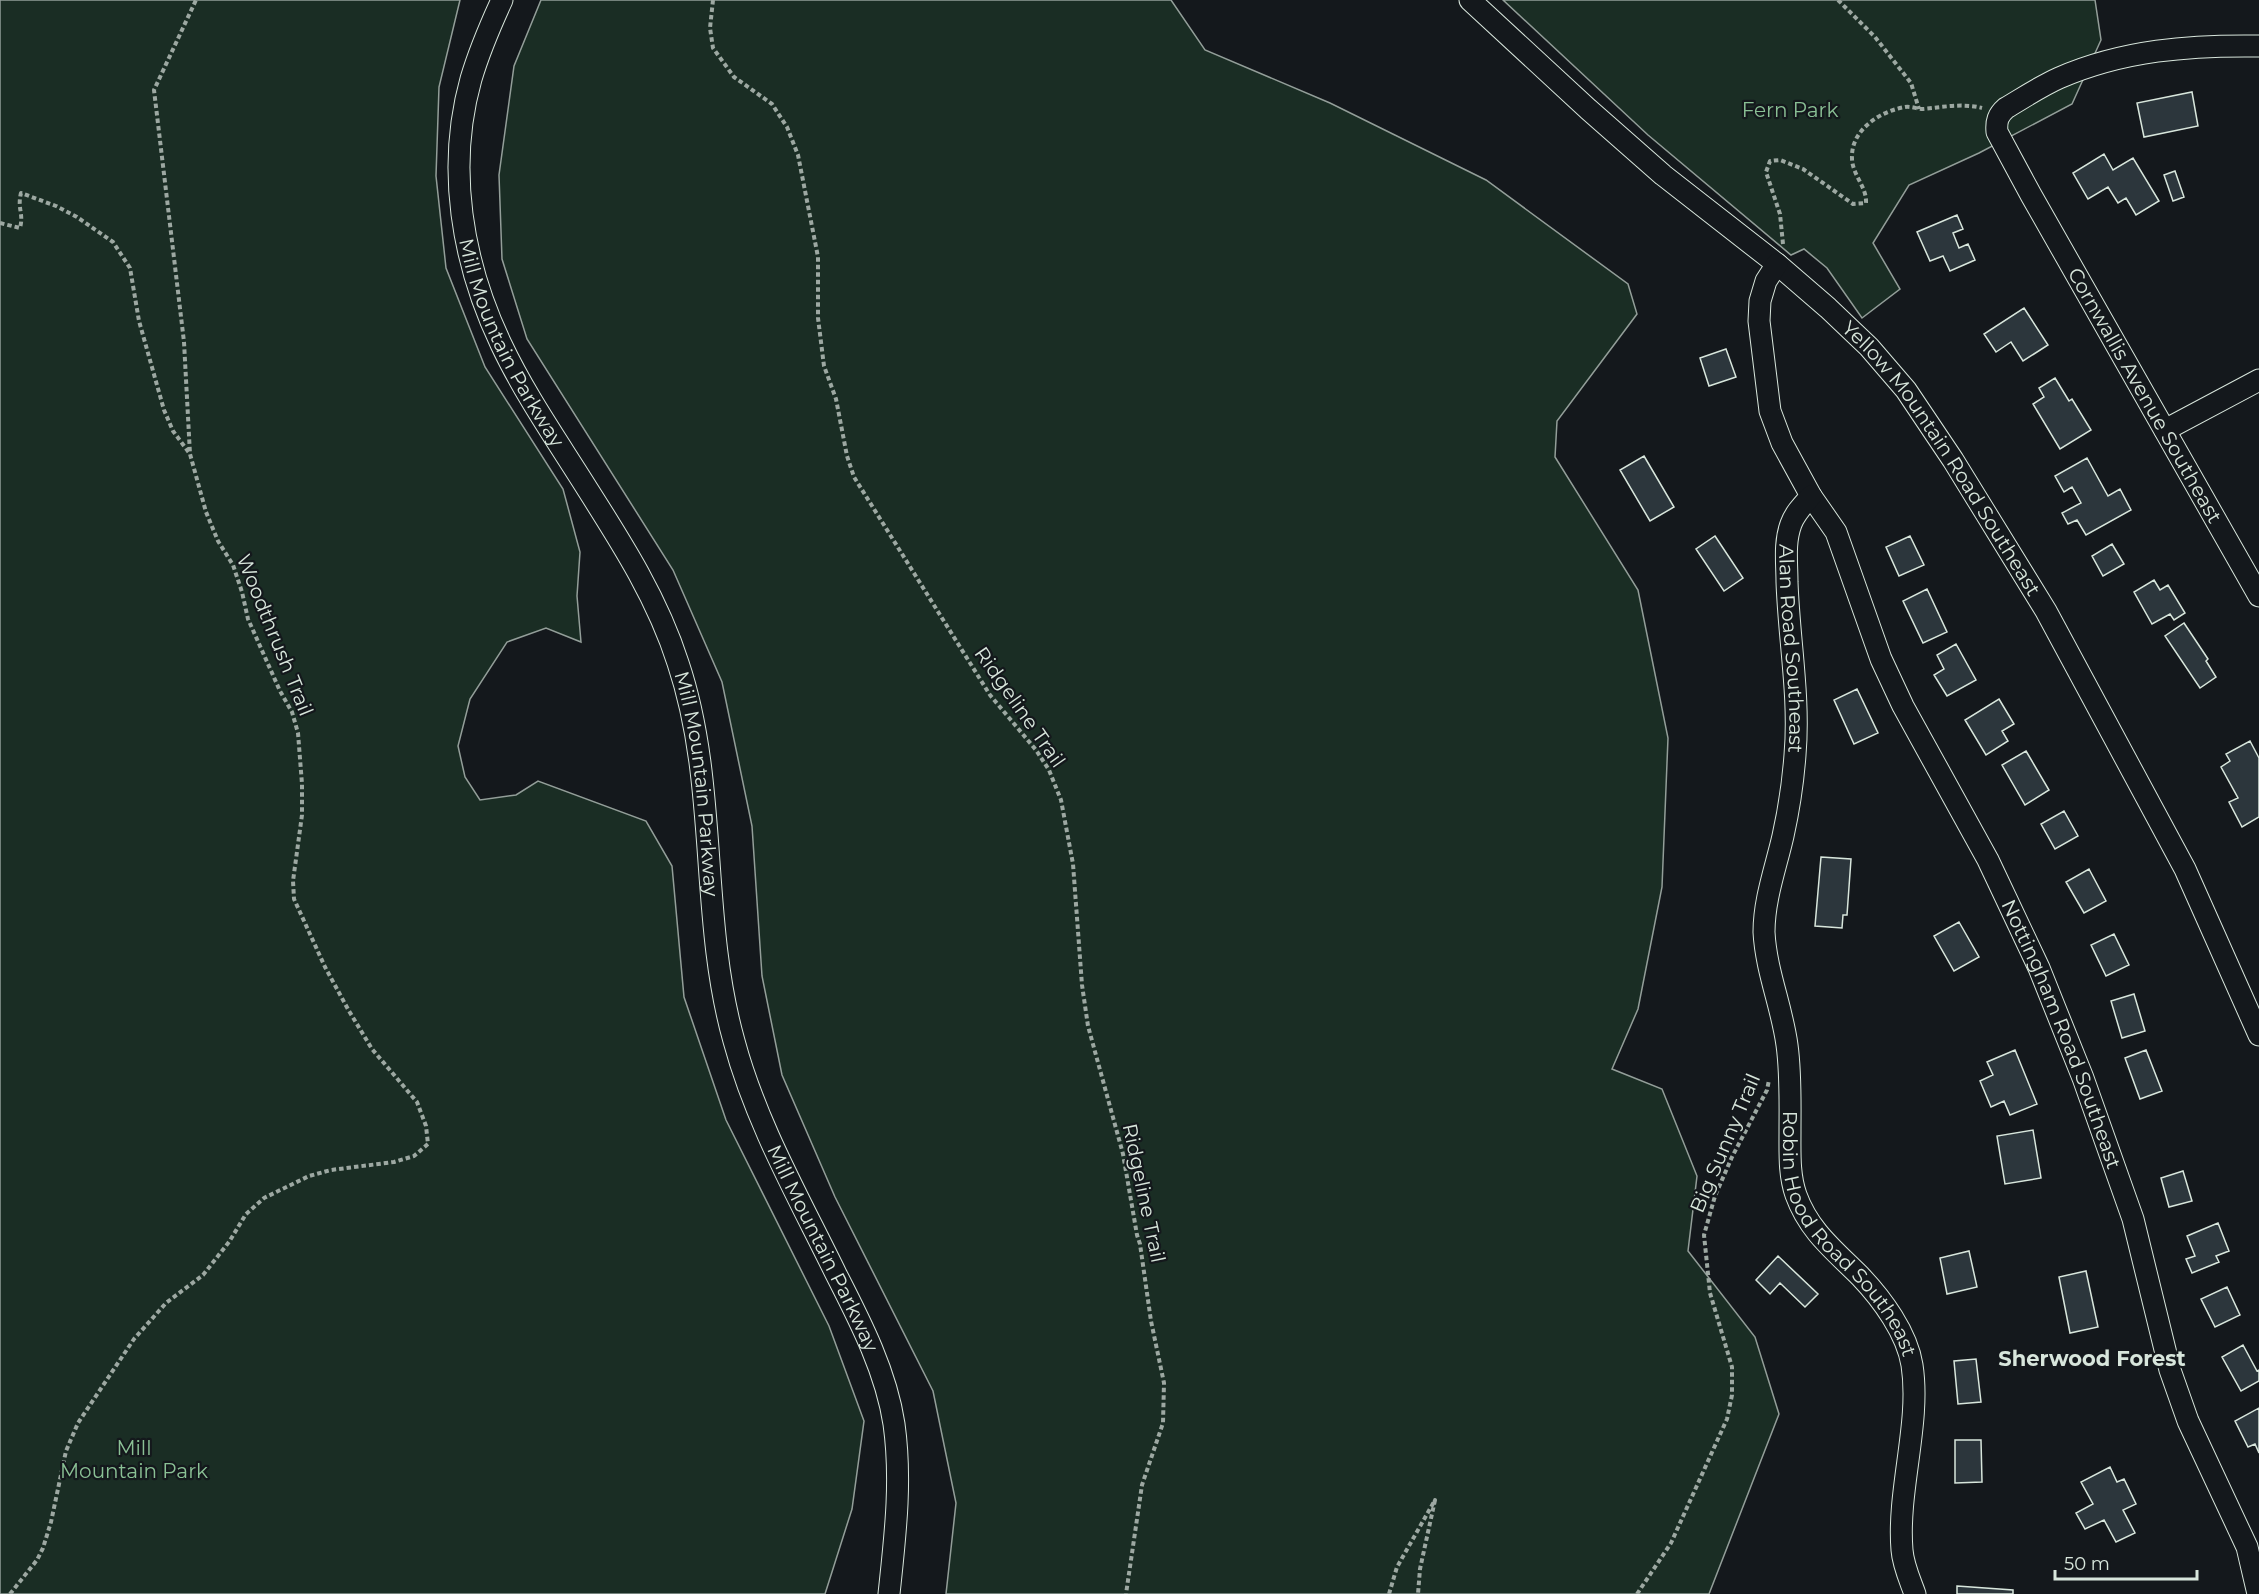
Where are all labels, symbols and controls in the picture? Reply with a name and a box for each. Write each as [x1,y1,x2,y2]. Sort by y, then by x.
park label: Fern Park [1742,98,1838,122]
street label: Mill Mountain Parkway [454,236,569,451]
street label: Cornwallis Avenue Southeast [2063,263,2227,527]
street label: Yellow Mountain Road Southeast [1837,316,2046,600]
street label: Alan Road Southeast [1774,544,1808,754]
street label: Woodthrush Trail [232,551,318,719]
street label: Ridgeline Trail [970,642,1070,772]
street label: Mill Mountain Parkway [669,668,723,898]
street label: Nottingham Road Southeast [1996,896,2126,1172]
street label: Big Sunny Trail [1685,1070,1765,1216]
street label: Robin Hood Road Southeast [1778,1111,1922,1359]
street label: Ridgeline Trail [1118,1121,1170,1265]
street label: Mill Mountain Parkway [762,1141,884,1355]
district label: Sherwood Forest [1998,1346,2186,1371]
park label: Mill Mountain Park [60,1436,208,1483]
scale bar [2055,1543,2198,1581]
text: 50 m [2064,1553,2110,1575]

